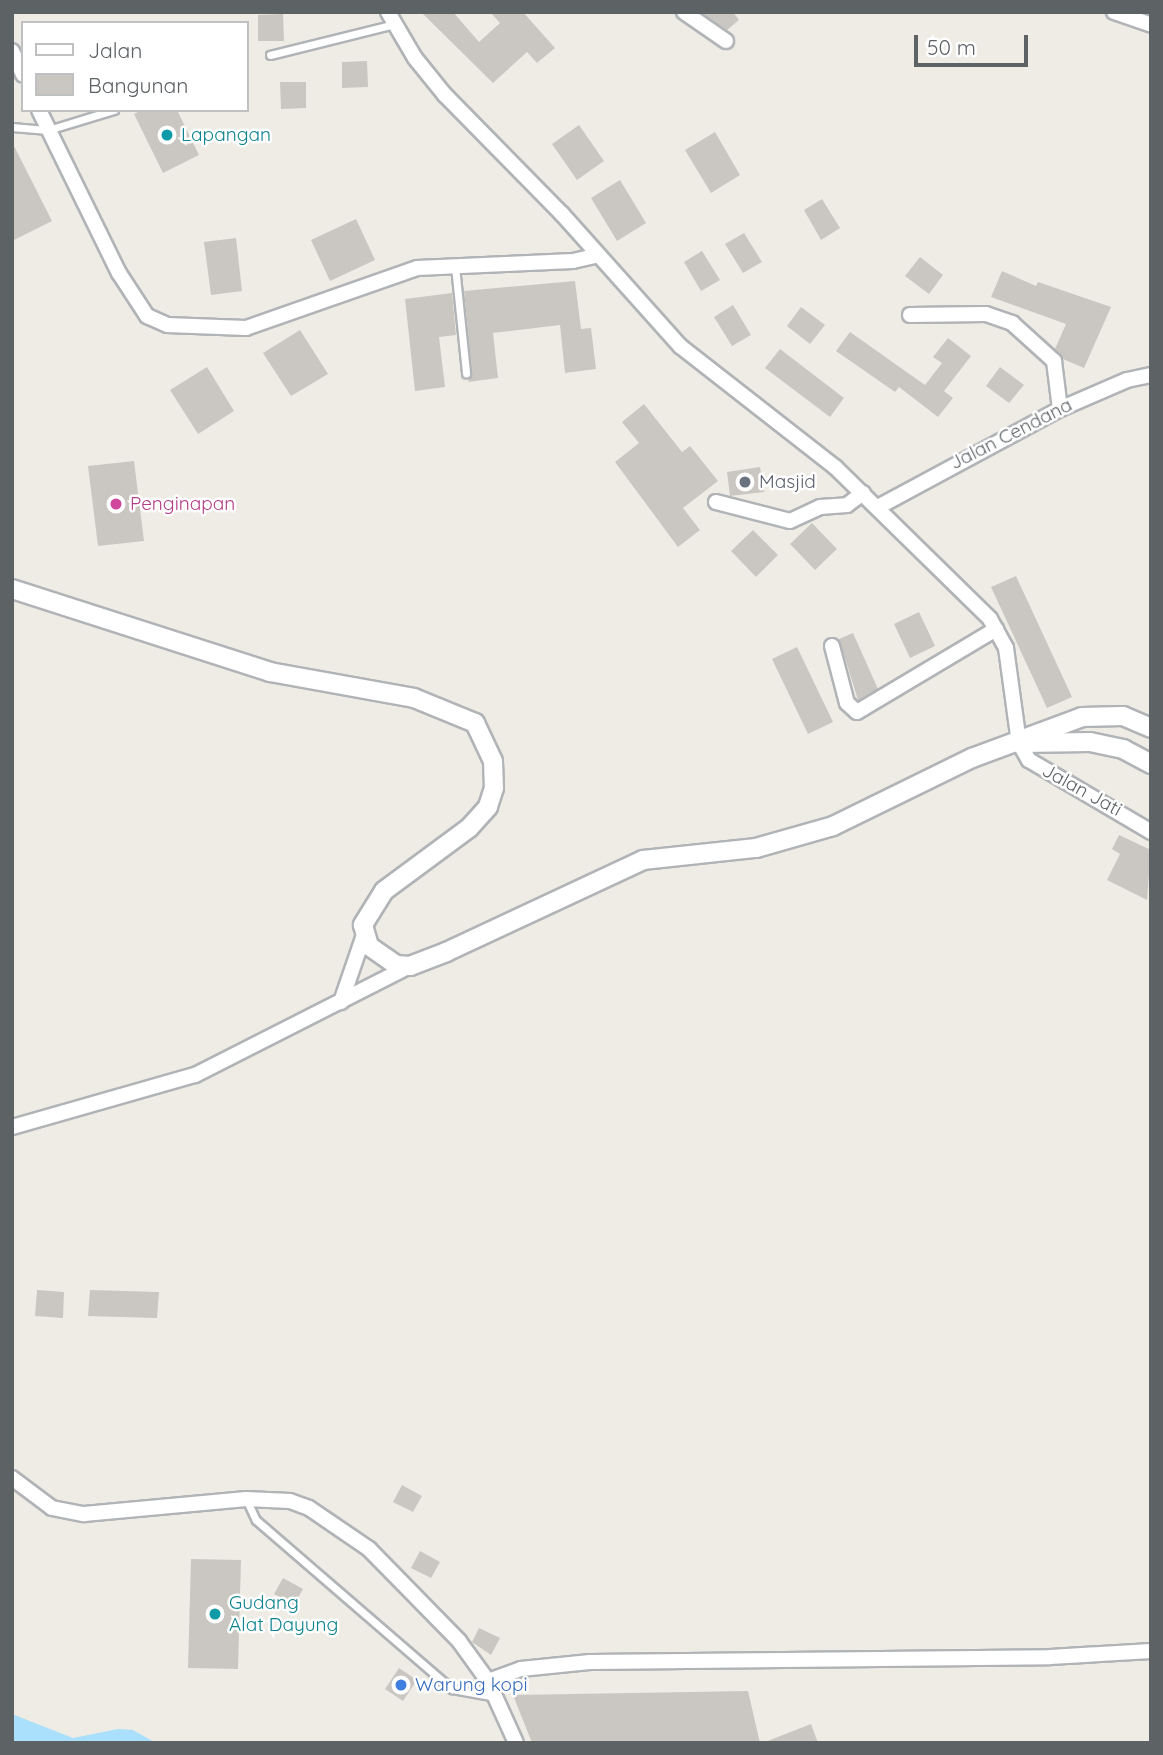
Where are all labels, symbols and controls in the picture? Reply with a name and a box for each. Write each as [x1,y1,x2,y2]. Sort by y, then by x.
legend [21,21,248,112]
scale bar [918,21,1032,65]
text: 50 m [927,34,976,60]
text: Jalan [88,37,142,63]
text: Bangunan [88,72,188,98]
place label: Lapangan [181,124,271,146]
marker: Lapangan [159,127,175,143]
street label: Jalan Cendana [946,393,1076,475]
place label: Masjid [759,471,816,493]
marker: Masjid [737,474,753,490]
place label: Penginapan [130,493,235,515]
marker: Penginapan [108,496,124,512]
street label: Jalan Jati [1038,759,1126,821]
place label: Gudang Alat Dayung [229,1592,338,1636]
marker: Gudang Alat Dayung [207,1606,223,1622]
place label: Warung kopi [415,1674,528,1696]
marker: Warung kopi [393,1677,409,1693]

